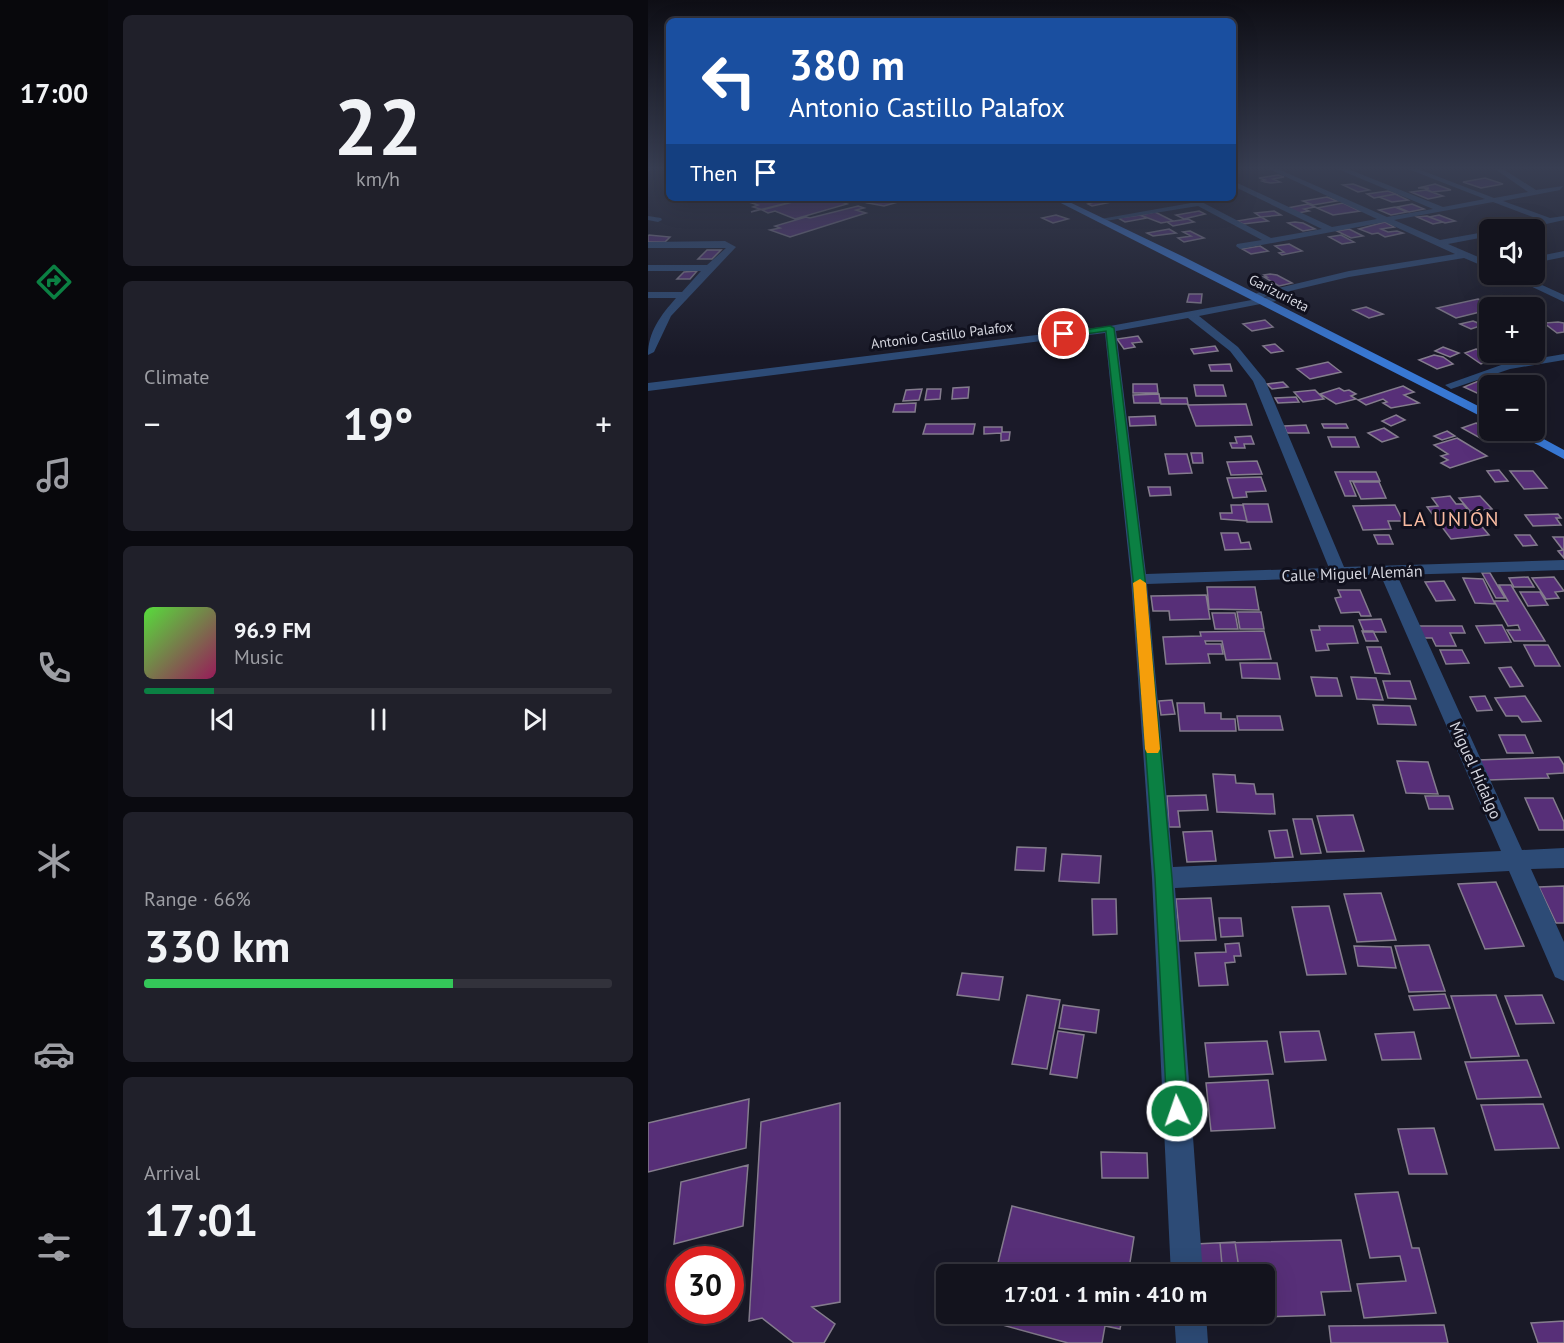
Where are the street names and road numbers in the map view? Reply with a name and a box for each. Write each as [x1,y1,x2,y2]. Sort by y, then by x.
street label: Garizurieta [1246,270,1312,316]
street label: Antonio Castillo Palafox [870,317,1014,353]
street label: Calle Miguel Alemán [1281,561,1423,585]
street label: Miguel Hidalgo [1446,718,1506,822]

